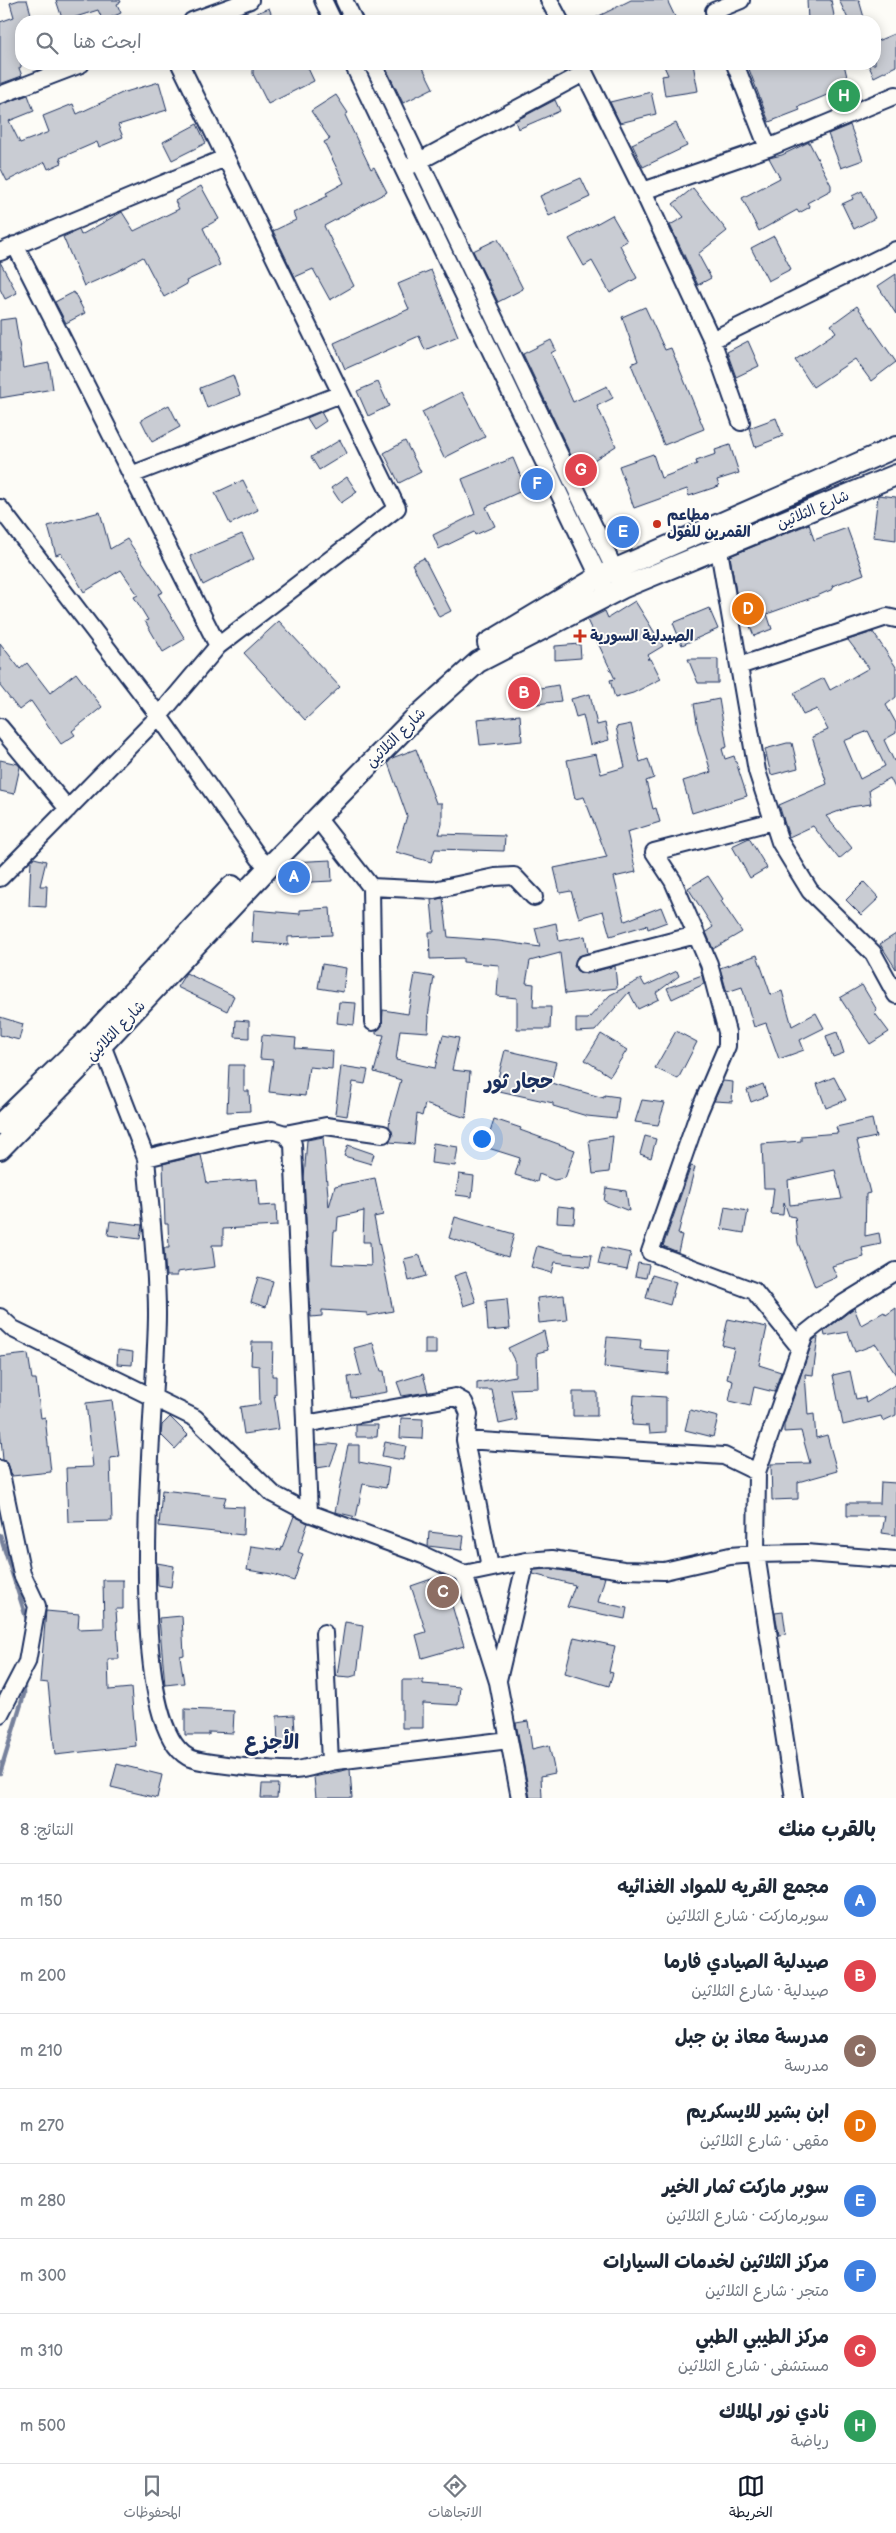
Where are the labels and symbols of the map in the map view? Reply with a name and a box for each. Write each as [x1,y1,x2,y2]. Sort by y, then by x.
pin: H [828,77,860,115]
pin: G [565,451,597,489]
pin: F [521,465,553,503]
street label: شارع الثلاثين [774,486,852,534]
place label: مطاعم القمرين للفول [667,506,751,542]
pin: E [607,513,639,551]
marker: مطاعم القمرين للفول [651,518,663,530]
pin: D [732,590,764,628]
place label: الصيدلية السورية [590,627,694,646]
marker: الصيدلية السورية [574,630,586,642]
pin: B [508,674,540,712]
street label: شارع الثلاثين [362,704,430,772]
pin: A [278,858,310,896]
street label: شارع الثلاثين [82,997,150,1065]
district label: حجار ثور [483,1070,553,1094]
your location [469,1126,495,1152]
pin: C [427,1573,459,1611]
district label: الأجزع [245,1729,299,1756]

